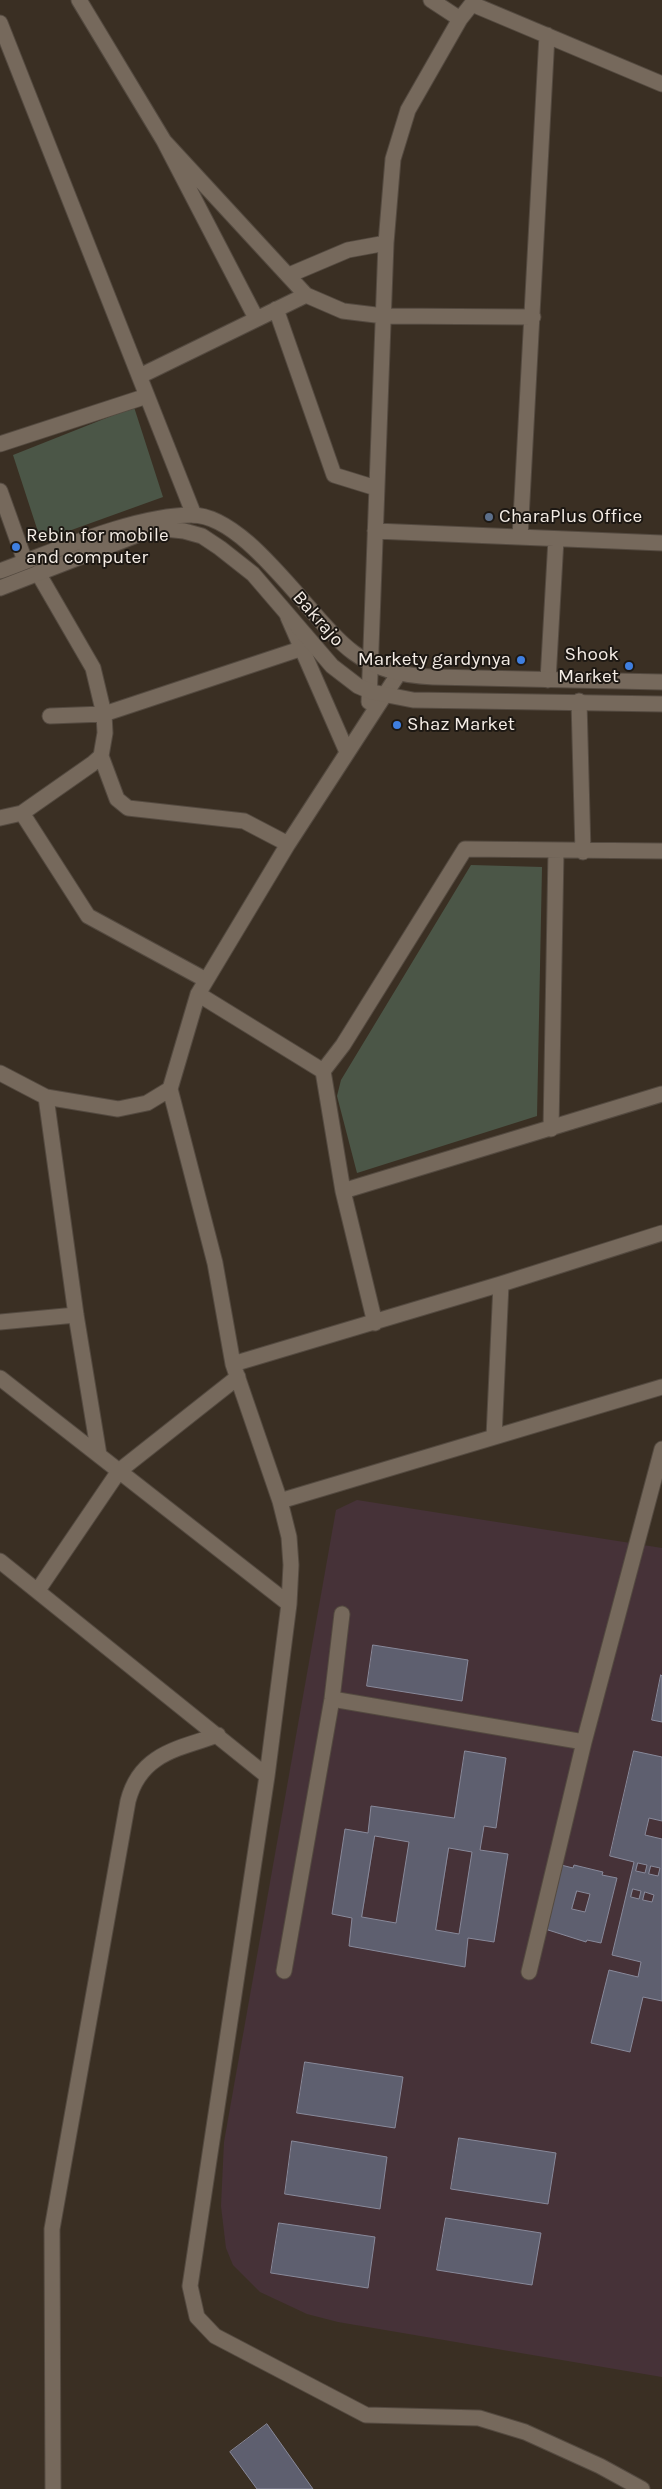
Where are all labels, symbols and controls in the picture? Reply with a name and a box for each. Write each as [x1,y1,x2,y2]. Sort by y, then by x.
place label: CharaPlus Office [499,506,642,528]
marker: CharaPlus Office [483,511,495,523]
place label: Rebin for mobile and computer [26,525,169,569]
marker: Rebin for mobile and computer [10,541,22,553]
street label: Bakrajo [288,586,348,652]
place label: Shook Market [558,644,619,688]
place label: Markety gardynya [358,649,511,671]
marker: Markety gardynya [515,654,527,666]
marker: Shook Market [623,660,635,672]
place label: Shaz Market [407,714,515,736]
marker: Shaz Market [391,719,403,731]

